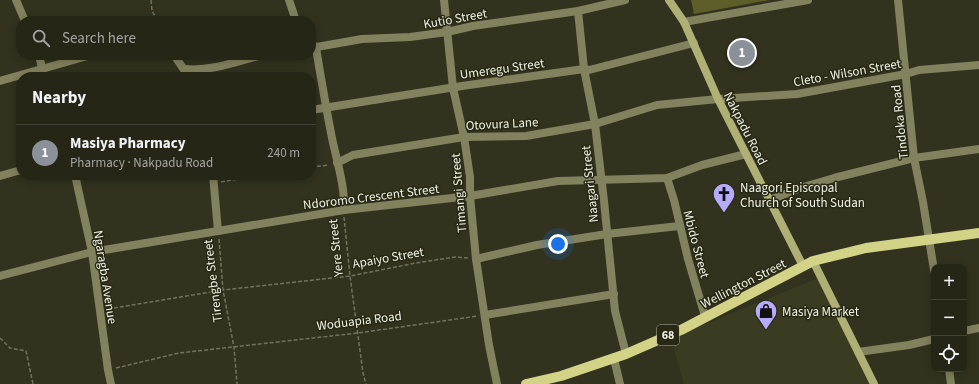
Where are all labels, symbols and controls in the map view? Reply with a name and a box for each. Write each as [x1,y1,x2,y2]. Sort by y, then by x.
street label: Kutio Street [422,4,489,33]
search box [16,16,316,60]
icon: search [30,27,52,49]
text: Search here [62,28,136,49]
pin: 1 [729,38,755,68]
street label: Umeregu Street [459,54,546,84]
street label: Cleto - Wilson Street [792,55,903,91]
street label: Tindoka Road [887,84,913,160]
text: Nearby [32,86,86,110]
street label: Nakpadu Road [719,89,771,168]
street label: Otovura Lane [465,113,539,135]
text: Masiya Pharmacy [70,133,186,154]
text: 1 [42,144,48,162]
text: 240 m [267,144,300,162]
street label: Naagari Street [577,144,603,223]
street label: Timangi Street [447,152,471,233]
text: Pharmacy · Nakpadu Road [70,154,213,172]
place label: Naagori Episcopal Church of South Sudan [740,179,865,212]
street label: Ndoromo Crescent Street [302,180,441,214]
church icon: Naagori Episcopal Church of South Sudan [711,181,737,214]
street label: Mbido Street [678,208,714,281]
street label: Yere Street [324,217,348,279]
street label: Ngaragba Avenue [89,229,121,325]
your location [548,234,568,254]
street label: Tirengbe Street [199,238,227,323]
street label: Apaiyo Street [351,243,426,273]
street label: Wellington Street [698,254,790,313]
map controls [931,264,967,372]
button: + [931,264,967,300]
shop icon: Masiya Market [753,298,779,331]
button: − [931,300,967,336]
place label: Masiya Market [782,303,860,321]
street label: Woduapia Road [316,307,403,335]
road number: 68 [657,325,679,345]
button: locate [931,336,967,372]

